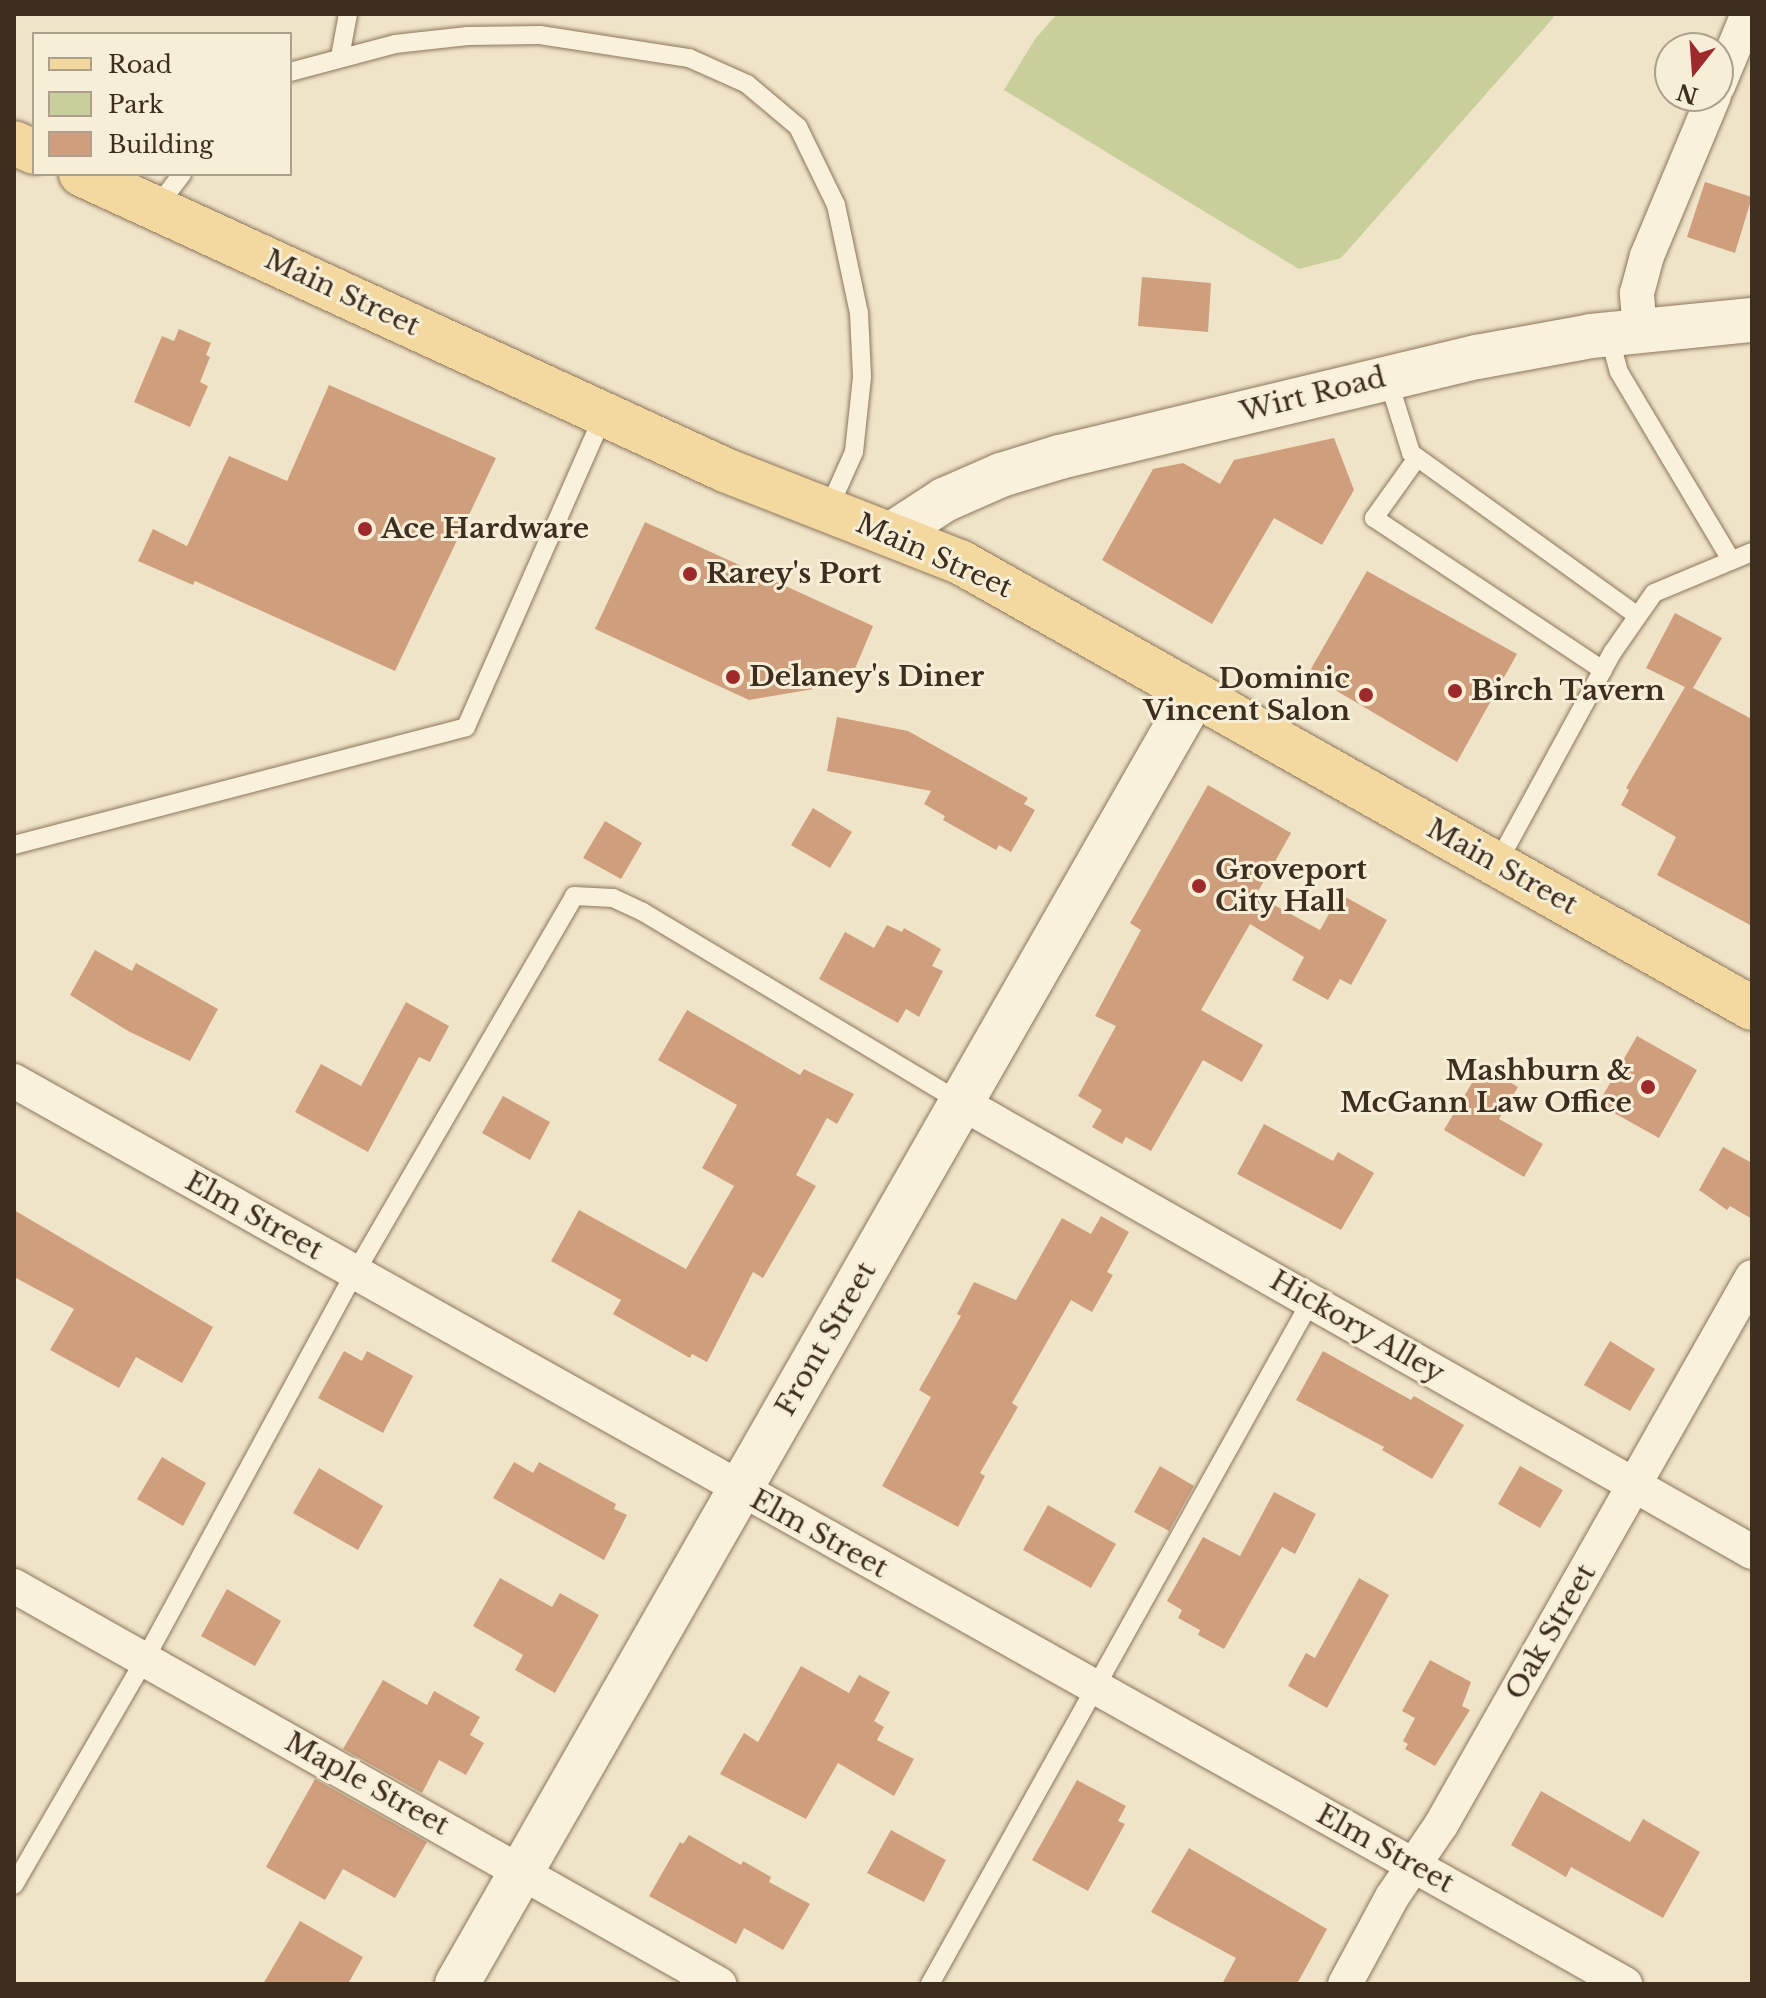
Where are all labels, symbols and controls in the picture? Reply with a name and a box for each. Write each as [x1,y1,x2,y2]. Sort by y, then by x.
legend [32,32,292,176]
north arrow [1654,32,1734,112]
text: Road [108,50,172,79]
text: N [1674,78,1701,109]
text: Park [108,90,164,119]
text: Building [108,130,214,159]
street label: Main Street [259,242,425,344]
street label: Wirt Road [1237,361,1389,429]
street label: Main Street [851,507,1017,605]
place label: Ace Hardware [381,512,589,546]
marker: Ace Hardware [356,520,374,538]
place label: Rarey's Port [706,557,881,591]
marker: Rarey's Port [681,565,699,583]
place label: Delaney's Diner [749,660,984,694]
place label: Dominic Vincent Salon [1143,662,1350,728]
marker: Delaney's Diner [724,668,742,686]
place label: Birch Tavern [1471,674,1666,708]
marker: Birch Tavern [1446,682,1464,700]
marker: Dominic Vincent Salon [1357,686,1375,704]
street label: Main Street [1421,812,1583,922]
place label: Groveport City Hall [1215,853,1367,919]
marker: Groveport City Hall [1190,877,1208,895]
place label: Mashburn & McGann Law Office [1339,1054,1632,1120]
marker: Mashburn & McGann Law Office [1639,1078,1657,1096]
street label: Elm Street [180,1165,328,1267]
street label: Front Street [768,1256,884,1422]
street label: Hickory Alley [1263,1263,1451,1391]
street label: Elm Street [745,1483,893,1585]
street label: Oak Street [1499,1558,1603,1706]
street label: Maple Street [279,1725,455,1843]
street label: Elm Street [1311,1798,1459,1900]

